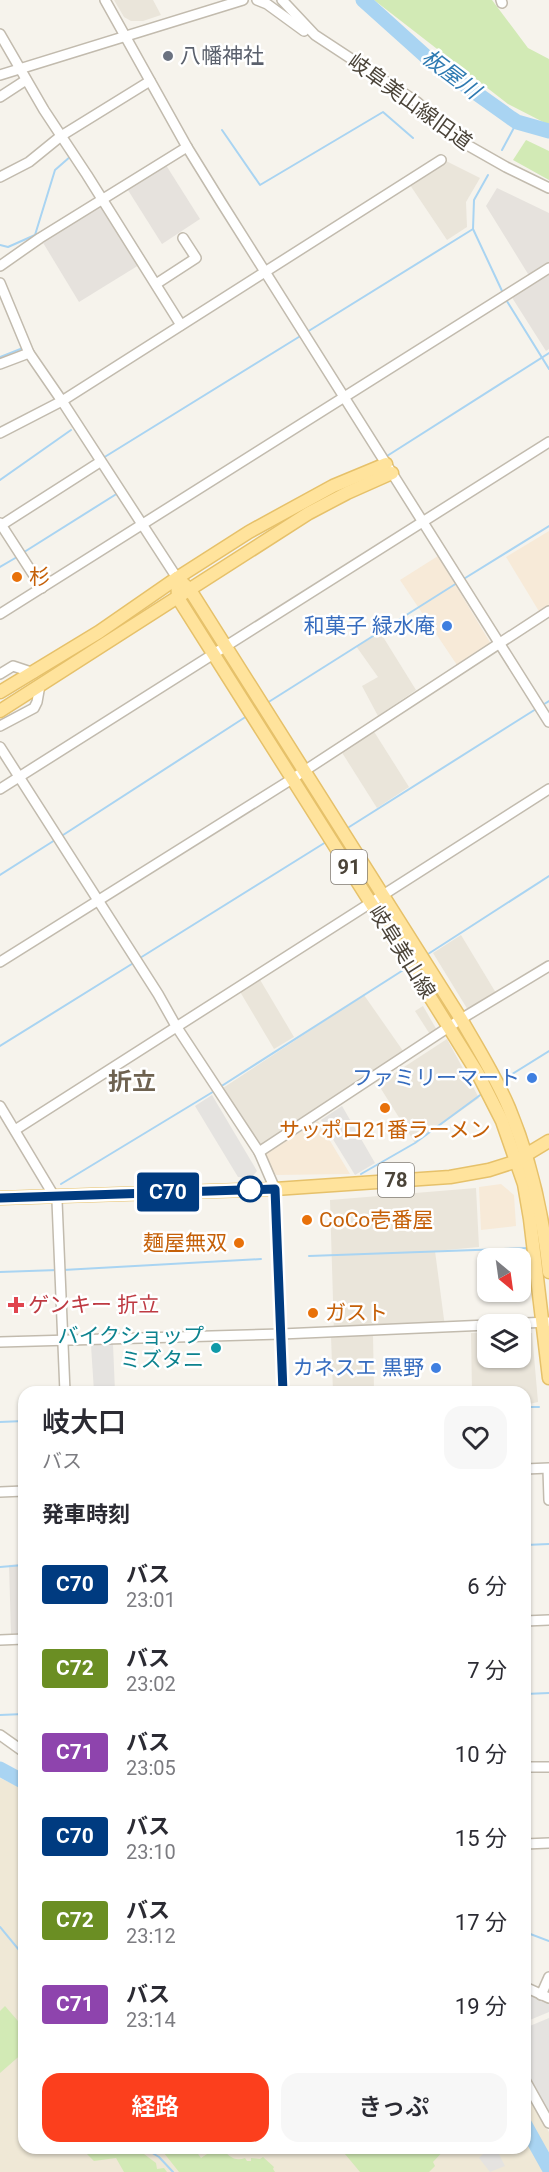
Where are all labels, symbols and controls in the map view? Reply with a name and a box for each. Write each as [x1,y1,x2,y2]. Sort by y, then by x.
place label: 八幡神社 [180,44,264,68]
water label: 板屋川 [417,44,486,105]
marker: 八幡神社 [161,49,175,63]
street label: 岐阜美山線旧道 [343,49,477,155]
place label: 杉 [29,565,50,589]
marker: 杉 [10,570,24,584]
place label: 和菓子 緑水庵 [304,614,435,638]
marker: 和菓子 緑水庵 [440,619,454,633]
road number: 91 [331,850,367,884]
street label: 岐阜美山線 [364,901,440,1003]
place label: ファミリーマート [352,1066,520,1090]
district label: 折立 [108,1068,156,1096]
marker: ファミリーマート [525,1071,539,1085]
marker: サッポロ21番ラーメン [378,1101,392,1115]
place label: サッポロ21番ラーメン [279,1118,491,1142]
road number: 78 [378,1163,414,1197]
line badge: C70 [134,1172,202,1212]
unlabelled marker [237,1176,263,1202]
text: C70 [149,1180,187,1204]
place label: CoCo壱番屋 [319,1208,433,1232]
marker: CoCo壱番屋 [300,1213,314,1227]
place label: 麺屋無双 [143,1231,227,1255]
marker: 麺屋無双 [232,1236,246,1250]
north arrow [477,1248,531,1302]
map controls [477,1248,531,1368]
place label: ゲンキー 折立 [28,1293,159,1317]
marker: ゲンキー 折立 [9,1298,23,1312]
place label: ガスト [325,1301,388,1325]
marker: ガスト [306,1306,320,1320]
button: layers [477,1314,531,1368]
place label: バイクショップ ミズタニ [57,1324,204,1372]
marker: バイクショップ ミズタニ [209,1341,223,1355]
place label: カネスエ 黒野 [293,1356,424,1380]
marker: カネスエ 黒野 [429,1361,443,1375]
text: 岐大口 [42,1406,126,1439]
button: heart [444,1406,507,1469]
text: バス [42,1449,82,1473]
text: 発車時刻 [42,1502,130,1527]
text: バス [126,1562,170,1587]
text: C70 [56,1572,94,1596]
text: 6 分 [467,1574,507,1599]
text: 23:01 [126,1588,176,1612]
text: バス [126,1646,170,1671]
text: C72 [56,1656,94,1680]
text: 7 分 [467,1658,507,1683]
text: 23:02 [126,1672,176,1696]
text: バス [126,1730,170,1755]
text: C71 [56,1740,94,1764]
text: 10 分 [455,1742,507,1767]
text: 23:05 [126,1756,176,1780]
text: バス [126,1814,170,1839]
text: C70 [56,1824,94,1848]
text: 15 分 [455,1826,507,1851]
text: 23:10 [126,1840,176,1864]
text: バス [126,1898,170,1923]
text: C72 [56,1908,94,1932]
text: 17 分 [455,1910,507,1935]
text: 23:12 [126,1924,176,1948]
text: バス [126,1982,170,2007]
text: C71 [56,1992,94,2016]
text: 19 分 [455,1994,507,2019]
text: 23:14 [126,2008,176,2032]
button: 経路 [42,2073,269,2142]
button: きっぷ [281,2073,507,2142]

